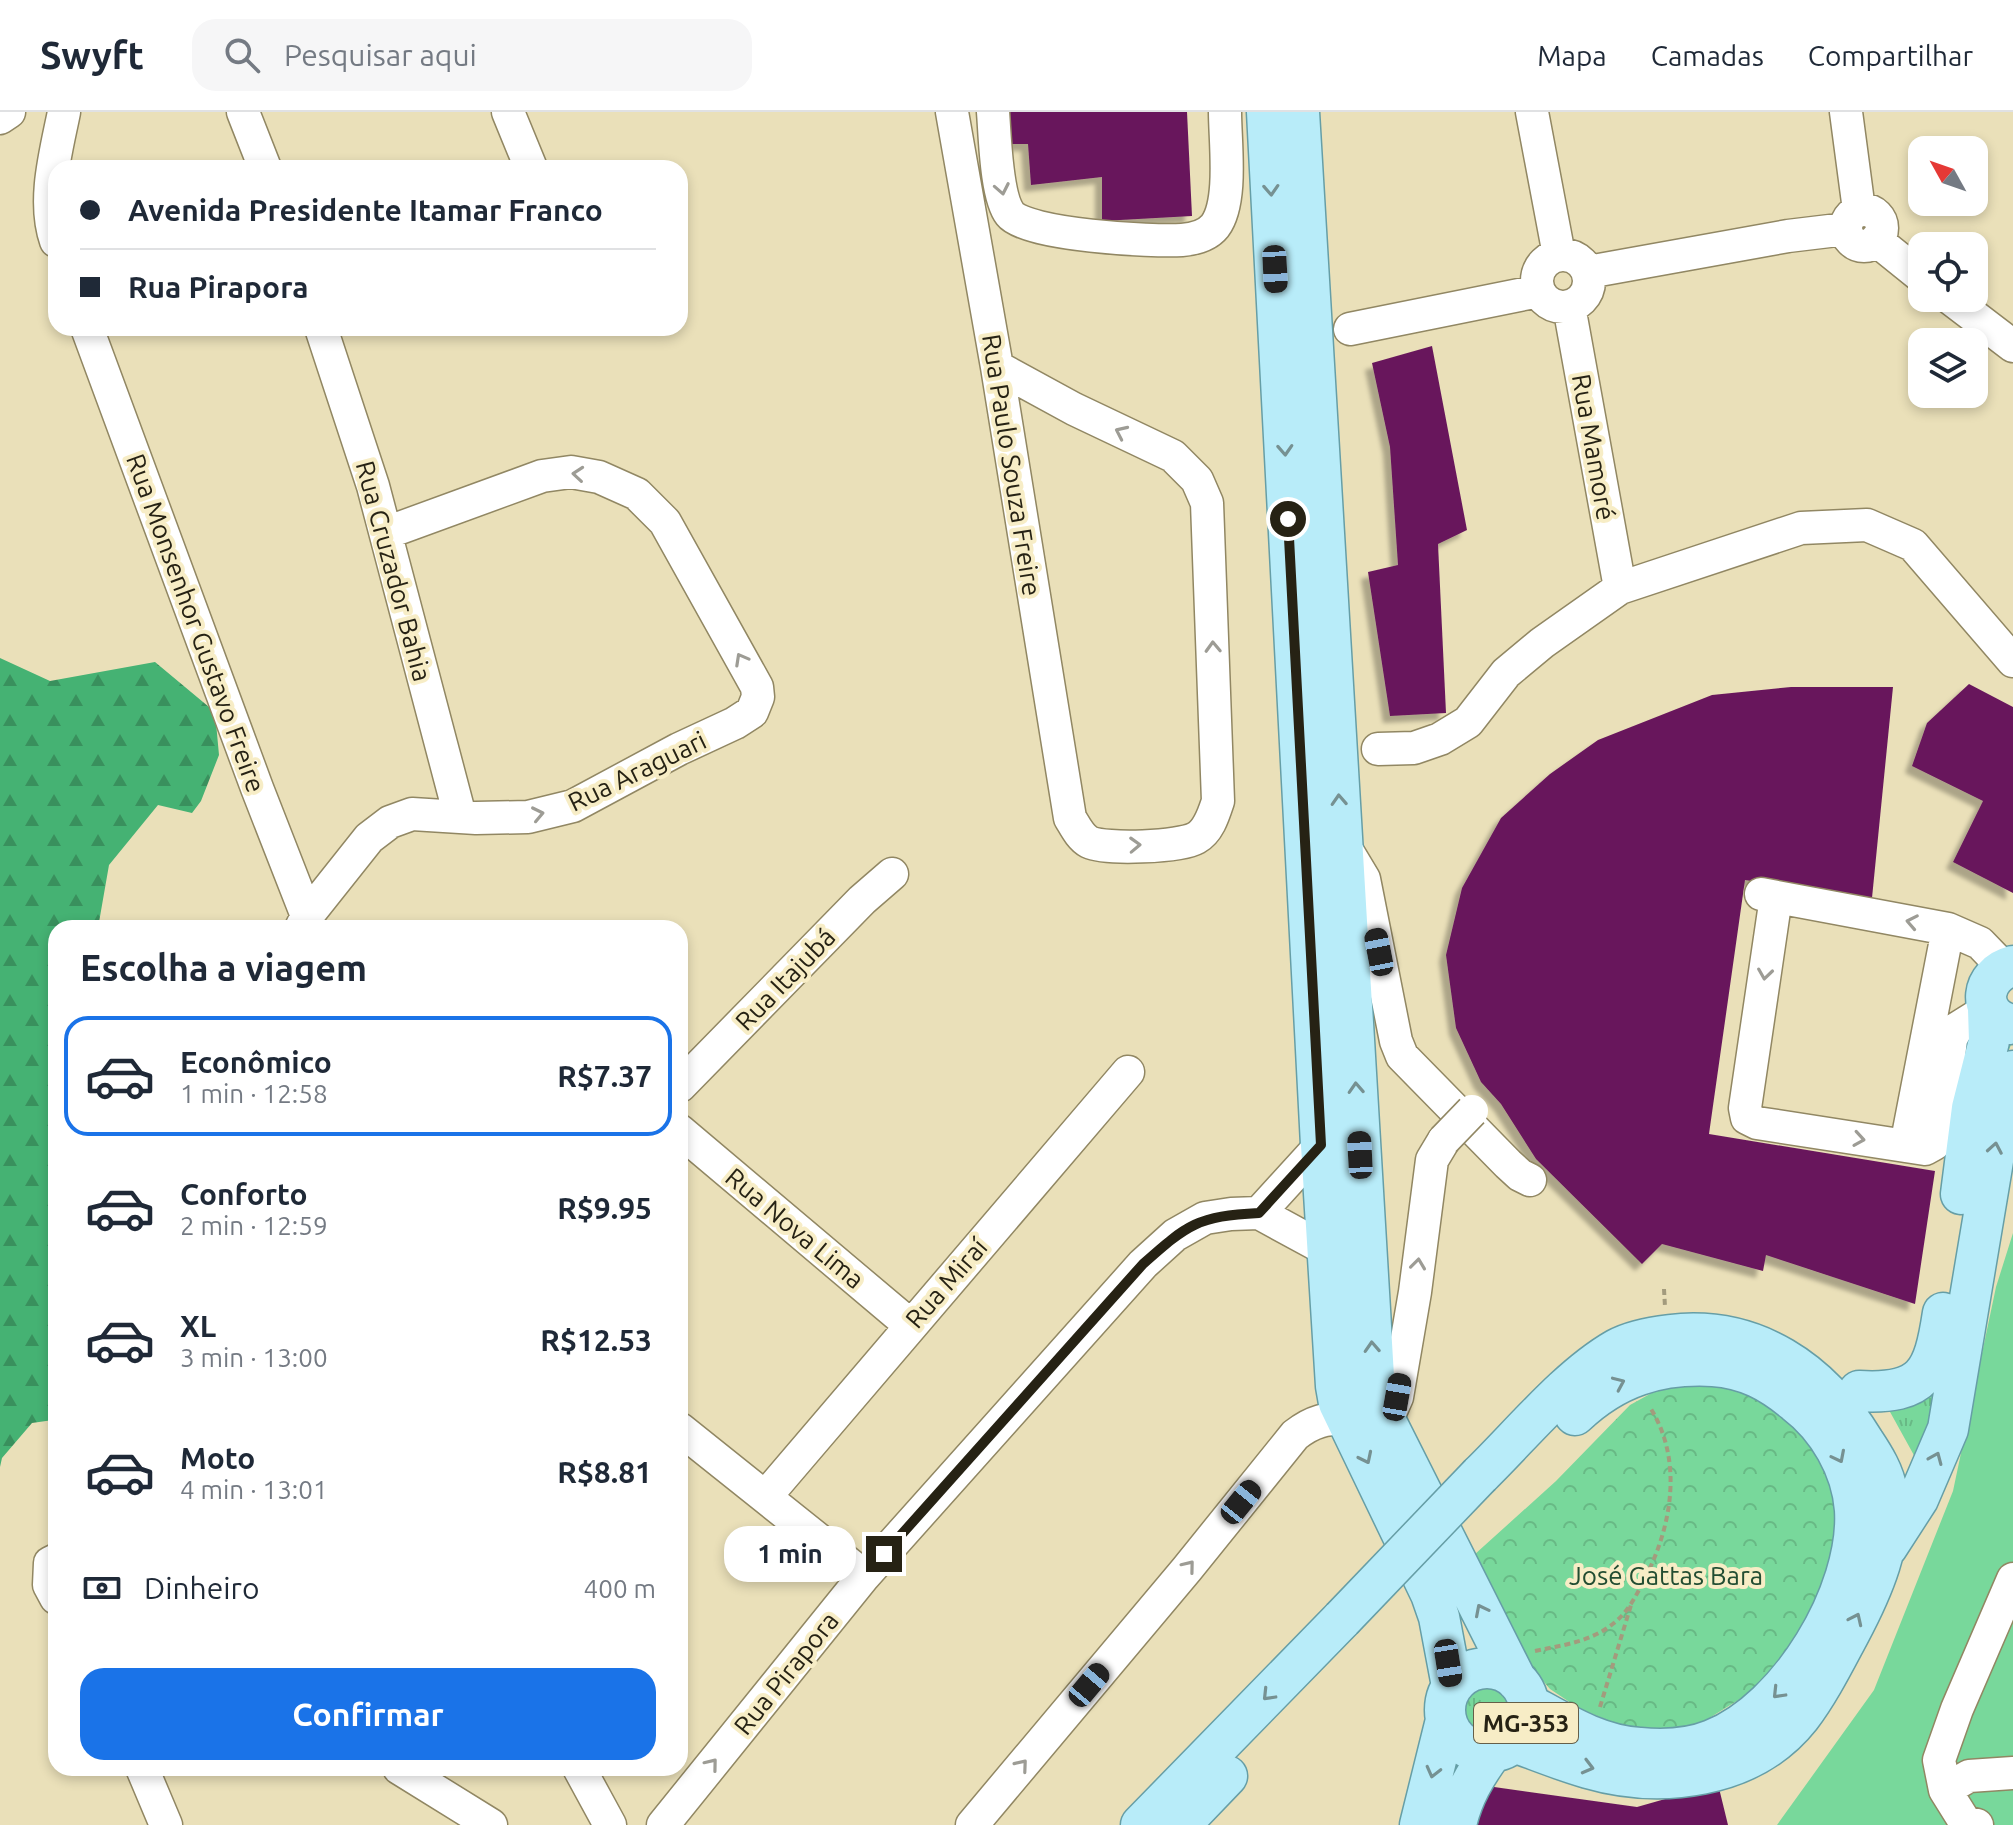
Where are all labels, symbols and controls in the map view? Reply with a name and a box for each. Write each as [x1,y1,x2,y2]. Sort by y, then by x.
search box [192,19,752,91]
icon: search [220,33,264,77]
text: Swyft [40,34,144,76]
text: Pesquisar aqui [284,38,477,72]
text: Mapa [1537,40,1607,71]
text: Camadas [1651,40,1764,71]
text: Compartilhar [1808,40,1973,71]
north arrow [1908,136,1988,216]
map controls [1908,136,1988,408]
one-way arrow [993,182,1010,196]
one-way arrow [1262,184,1279,197]
text: Avenida Presidente Itamar Franco [128,193,603,227]
button: locate [1908,232,1988,312]
car [1262,244,1288,294]
text: Rua Pirapora [128,270,309,304]
button: layers [1908,328,1988,408]
street label: Rua Paulo Souza Freire [977,332,1047,598]
street label: Rua Mamoré [1567,372,1621,522]
one-way arrow [1115,426,1130,442]
one-way arrow [1276,444,1293,457]
street label: Rua Monsenhor Gustavo Freire [121,450,271,796]
street label: Rua Cruzador Bahia [351,458,437,684]
one-way arrow [571,466,584,483]
route start [1270,501,1306,537]
one-way arrow [1205,640,1222,653]
one-way arrow [735,653,751,668]
street label: Rua Araguari [563,725,711,817]
one-way arrow [1331,793,1348,806]
one-way arrow [531,806,544,823]
one-way arrow [1129,836,1142,853]
one-way arrow [1905,915,1919,932]
street label: Rua Itajubá [729,922,841,1036]
car [1363,926,1395,978]
text: Escolha a viagem [80,947,367,988]
one-way arrow [1757,967,1774,981]
icon: car [84,1040,156,1112]
text: Econômico [180,1045,332,1079]
text: R$7.37 [557,1059,652,1093]
text: 1 min · 12:58 [180,1079,328,1108]
one-way arrow [1348,1081,1365,1094]
car [1347,1130,1373,1180]
one-way arrow [1852,1130,1866,1147]
one-way arrow [1985,1141,2002,1155]
street label: Rua Nova Lima [720,1162,870,1294]
icon: car [84,1172,156,1244]
text: Conforto [180,1177,308,1211]
text: R$9.95 [557,1191,652,1225]
text: 2 min · 12:59 [180,1211,328,1240]
street label: Rua Miraí [899,1232,993,1334]
one-way arrow [1410,1257,1427,1270]
icon: car [84,1304,156,1376]
text: XL [180,1309,216,1343]
text: R$12.53 [540,1323,652,1357]
one-way arrow [1364,1340,1381,1353]
text: 3 min · 13:00 [180,1343,328,1372]
car [1381,1371,1413,1423]
one-way arrow [1610,1377,1625,1393]
icon: car [84,1436,156,1508]
text: Moto [180,1441,255,1475]
one-way arrow [1829,1448,1844,1463]
one-way arrow [1356,1449,1372,1464]
one-way arrow [1926,1452,1942,1466]
text: R$8.81 [557,1455,652,1489]
text: 4 min · 13:01 [180,1475,328,1504]
car [1217,1476,1265,1528]
callout: 1 min [724,1526,856,1582]
route end [866,1536,902,1572]
text: 1 min [757,1539,823,1568]
one-way arrow [1179,1561,1194,1575]
park label: José Gattas Bara [1569,1561,1763,1590]
icon: cash [80,1566,124,1610]
text: Dinheiro [144,1571,259,1605]
text: 400 m [584,1574,656,1603]
one-way arrow [1475,1604,1491,1619]
street label: Rua Pirapora [728,1606,844,1740]
one-way arrow [1846,1613,1862,1627]
car [1432,1637,1464,1689]
car [1064,1659,1114,1711]
button: Confirmar [80,1668,656,1760]
one-way arrow [1772,1684,1787,1698]
one-way arrow [1263,1686,1277,1700]
road number: MG-353 [1474,1703,1578,1743]
one-way arrow [1580,1758,1594,1774]
one-way arrow [702,1759,717,1773]
one-way arrow [1012,1760,1027,1775]
one-way arrow [1425,1765,1442,1779]

